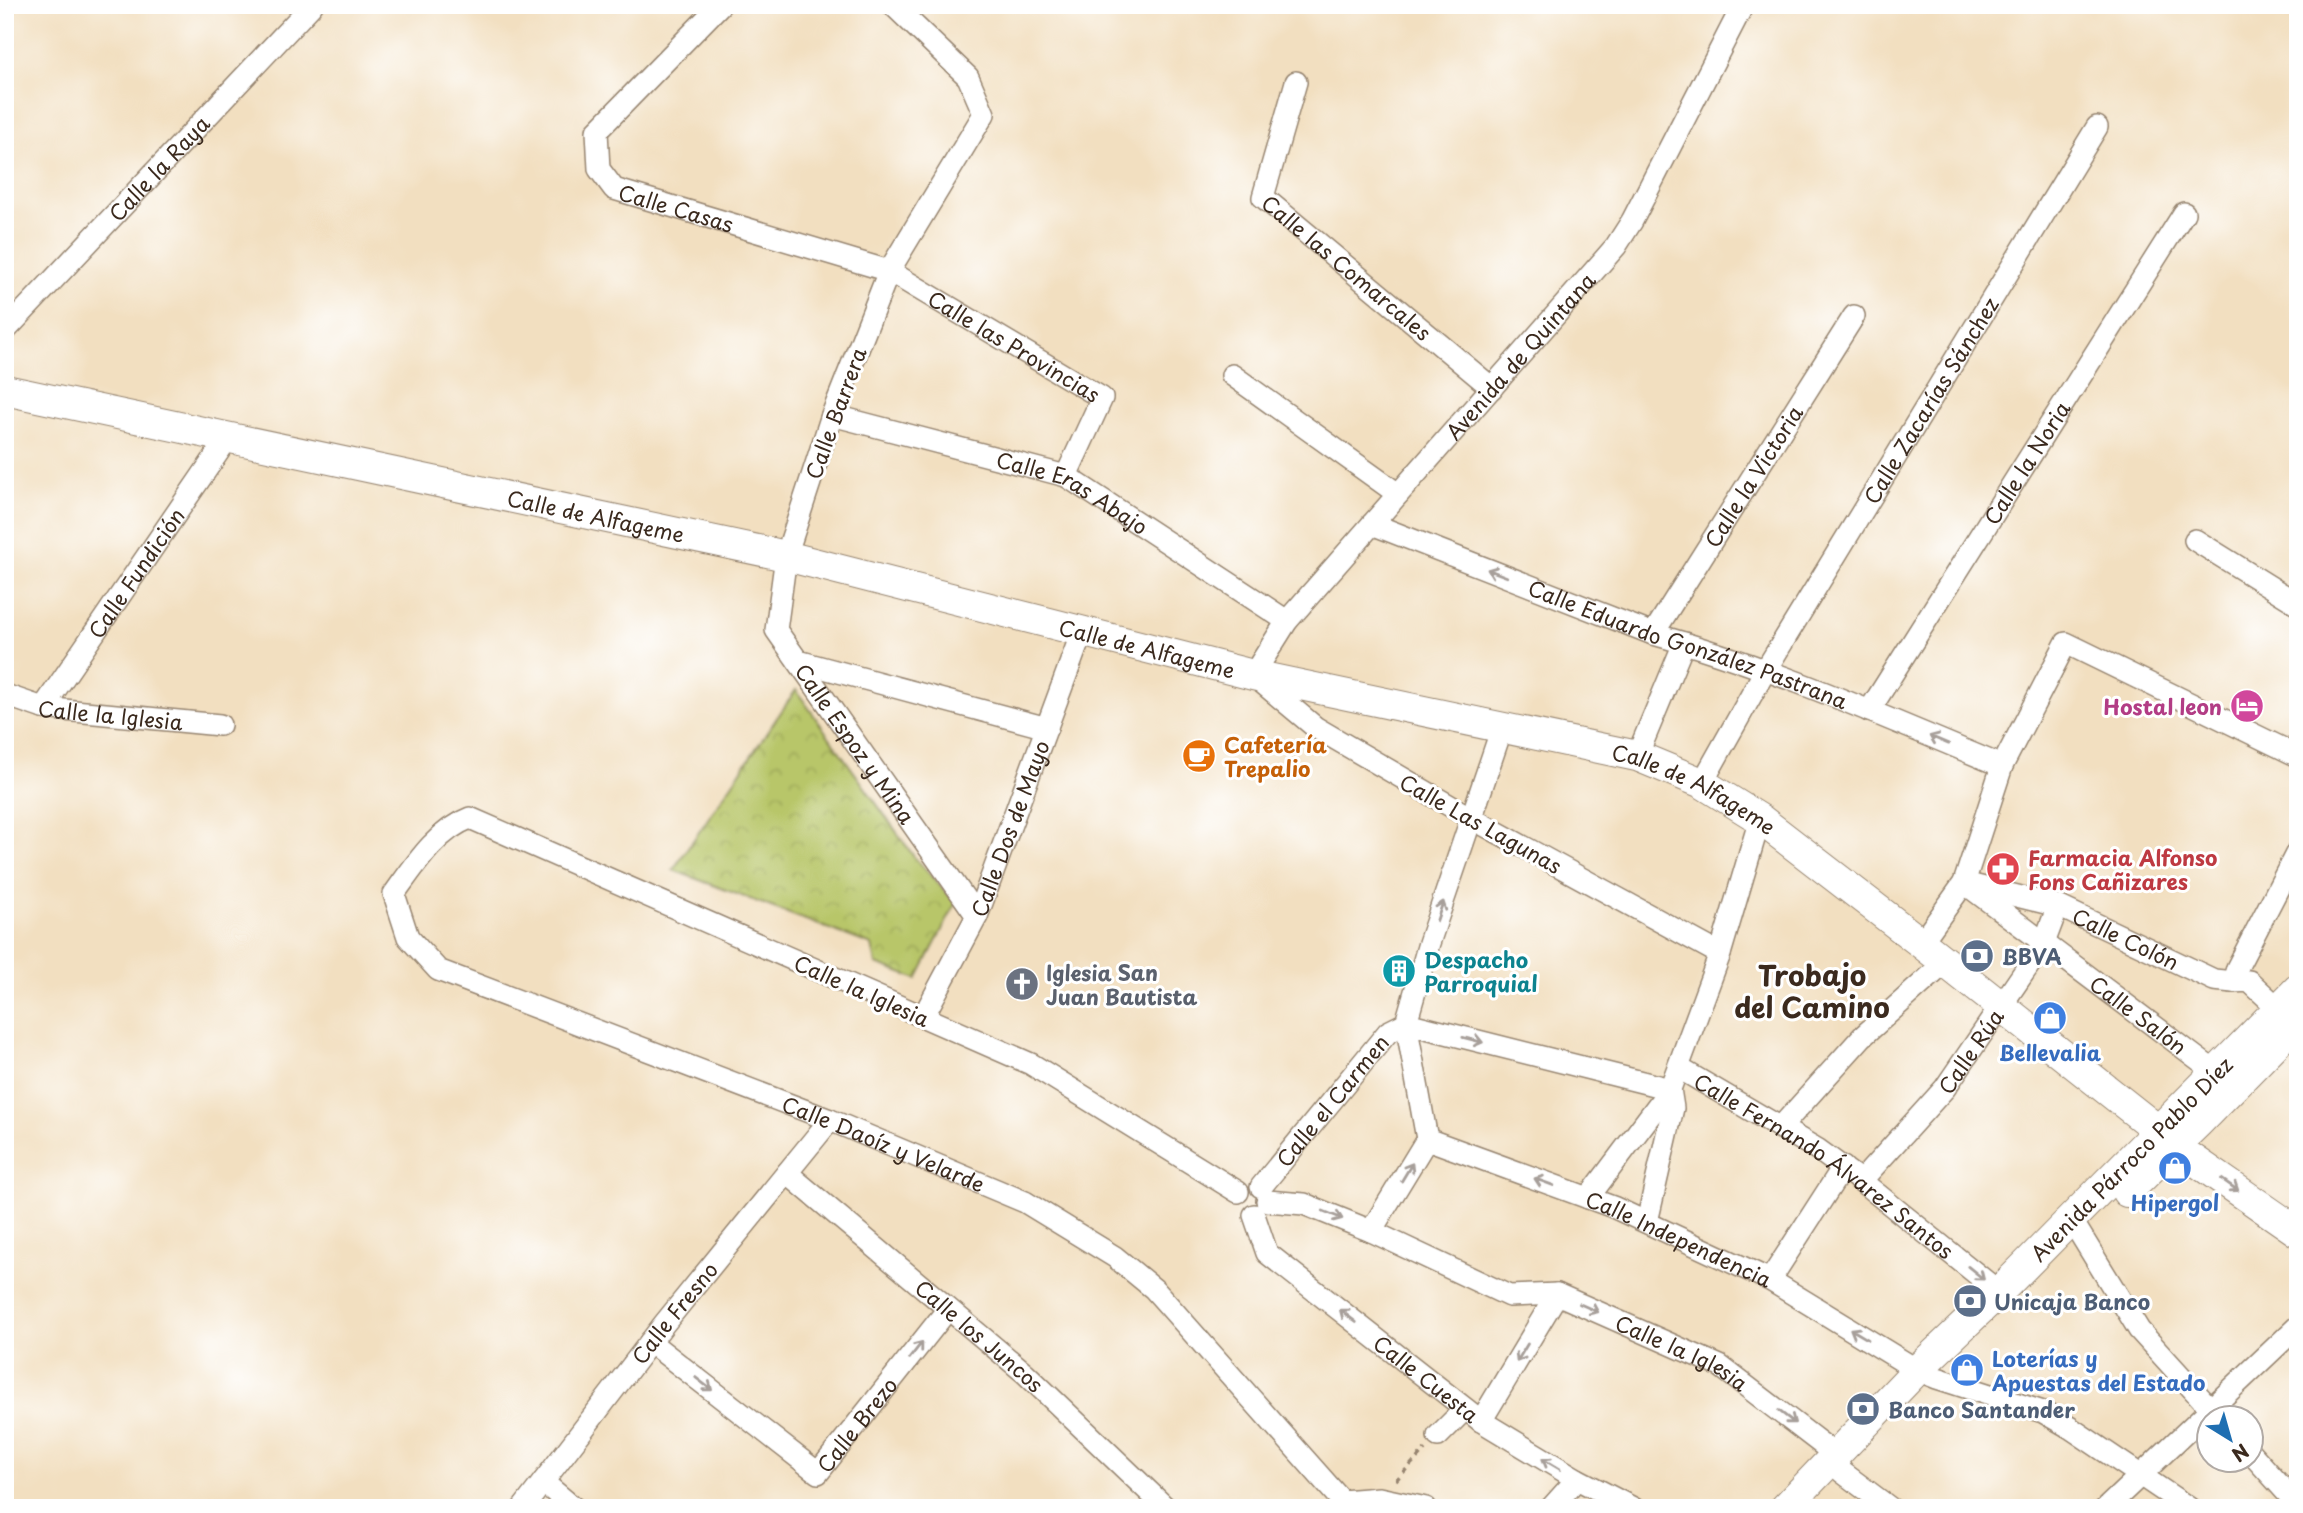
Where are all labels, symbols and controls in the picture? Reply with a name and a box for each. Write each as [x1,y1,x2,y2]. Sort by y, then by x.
street label: Calle la Raya [101,107,217,228]
street label: Calle Casas [615,175,738,240]
street label: Calle las Comarcales [1255,187,1439,347]
street label: Avenida de Quintana [1437,264,1603,446]
street label: Calle las Provincias [922,282,1107,410]
street label: Calle Zacarías Sánchez [1855,290,2006,510]
street label: Calle Barrera [796,343,874,483]
street label: Calle la Noria [1975,394,2078,530]
street label: Calle la Victoria [1696,398,1810,553]
street label: Calle Eras Abajo [993,443,1155,542]
street label: Calle de Alfageme [504,481,687,550]
street label: Calle Fundición [80,501,192,644]
one-way arrow [1487,565,1509,578]
street label: Calle Eduardo González Pastrana [1524,571,1853,716]
street label: Calle de Alfageme [1056,610,1238,686]
street label: Calle Espoz y Mina [788,656,924,831]
hotel icon: Hostal leon [2228,687,2266,725]
place label: Hostal leon [2103,690,2222,722]
street label: Calle la Iglesia [37,692,184,737]
place label: Cafetería Trepalio [1224,728,1327,784]
one-way arrow [1929,733,1950,746]
street label: Calle Dos de Mayo [962,735,1057,921]
street label: Calle de Alfageme [1609,735,1783,842]
cafe icon: Cafetería Trepalio [1180,737,1218,775]
street label: Calle Las Lagunas [1394,765,1568,881]
place label: Farmacia Alfonso Fons Cañizares [2028,841,2217,897]
pharmacy icon: Farmacia Alfonso Fons Cañizares [1984,850,2022,888]
street label: Calle Colón [2067,899,2185,977]
one-way arrow [1435,901,1447,923]
bank icon: BBVA [1958,937,1996,975]
place label: BBVA [2002,940,2062,972]
place label: Despacho Parroquial [1424,943,1538,999]
street label: Calle la Iglesia [789,946,935,1034]
building icon: Despacho Parroquial [1380,952,1418,990]
district label: Trobajo del Camino [1734,953,1890,1028]
place label: Iglesia San Juan Bautista [1046,956,1197,1012]
church icon: Iglesia San Juan Bautista [1003,965,1041,1003]
street label: Calle Salón [2083,967,2194,1062]
shop icon: Bellevalia [2031,999,2069,1037]
street label: Calle Rúa [1930,1001,2011,1100]
street label: Calle el Carmen [1268,1027,1396,1174]
one-way arrow [1461,1034,1483,1047]
place label: Bellevalia [1999,1036,2102,1068]
street label: Avenida Párroco Pablo Díez [2022,1049,2240,1268]
street label: Calle Fernando Álvarez Santos [1688,1064,1961,1266]
street label: Calle Daoíz y Velarde [778,1087,990,1199]
shop icon: Hipergol [2156,1149,2194,1187]
one-way arrow [1400,1163,1414,1183]
one-way arrow [1534,1175,1556,1187]
one-way arrow [2220,1178,2239,1192]
street label: Calle Independencia [1581,1182,1777,1295]
place label: Hipergol [2131,1186,2219,1218]
one-way arrow [1321,1210,1343,1223]
street label: Calle Fresno [623,1254,725,1371]
one-way arrow [1966,1265,1984,1281]
street label: Calle los Juncos [908,1271,1051,1399]
bank icon: Unicaja Banco [1951,1282,1989,1320]
place label: Unicaja Banco [1994,1285,2150,1317]
one-way arrow [1577,1302,1599,1315]
street label: Calle la Iglesia [1610,1306,1756,1399]
one-way arrow [1339,1309,1357,1324]
street label: Calle Cuesta [1367,1327,1486,1430]
one-way arrow [1849,1327,1869,1341]
one-way arrow [908,1342,923,1360]
one-way arrow [1515,1342,1529,1362]
place label: Loterías y Apuestas del Estado [1991,1342,2205,1398]
shop icon: Loterías y Apuestas del Estado [1948,1351,1986,1389]
street label: Calle Brezo [809,1370,904,1479]
one-way arrow [694,1376,713,1391]
bank icon: Banco Santander [1844,1390,1882,1428]
place label: Banco Santander [1888,1393,2075,1425]
north arrow [2194,1404,2264,1474]
one-way arrow [1777,1409,1795,1424]
text: N [2226,1438,2255,1469]
one-way arrow [1542,1456,1562,1470]

